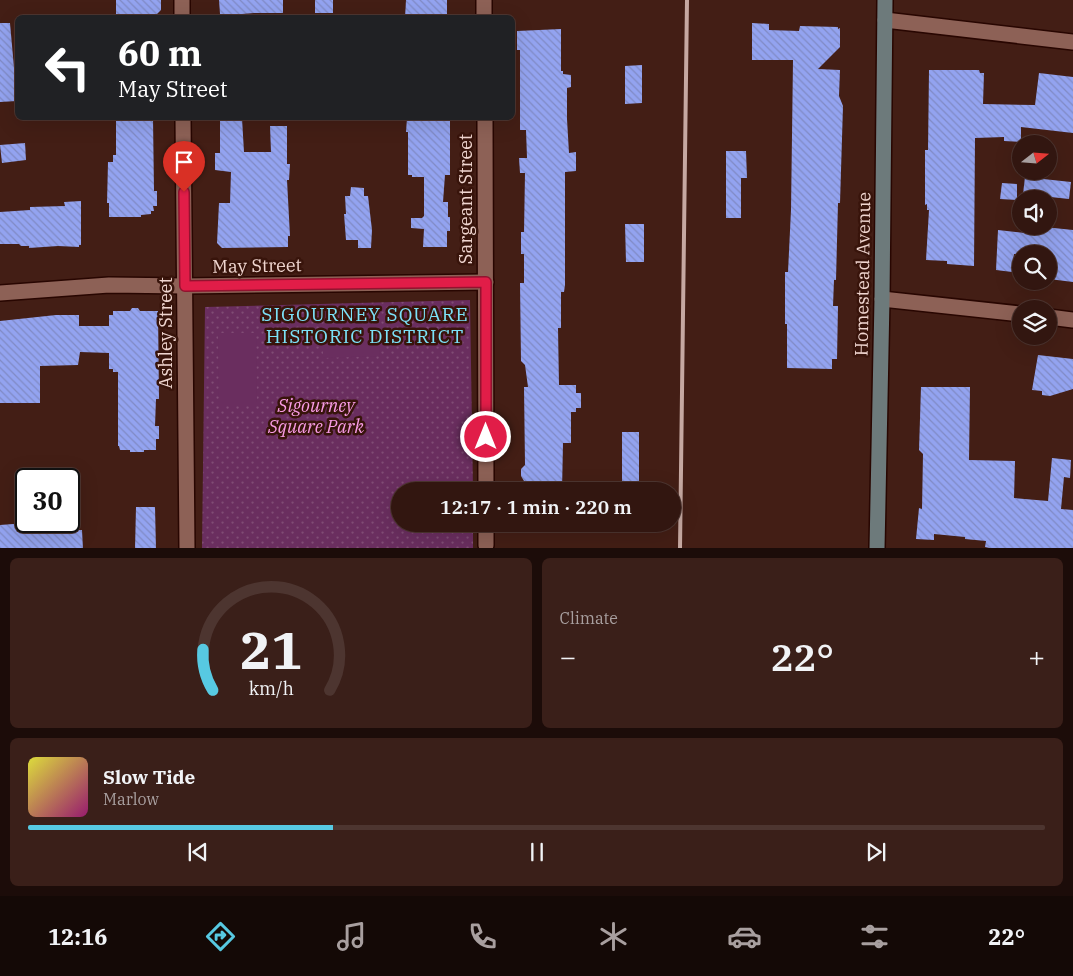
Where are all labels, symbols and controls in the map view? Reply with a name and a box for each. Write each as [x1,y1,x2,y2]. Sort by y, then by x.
text: 60 m [118,30,202,76]
icon: left [35,35,100,100]
text: May Street [118,74,228,103]
street label: Sargeant Street [454,134,477,264]
north arrow [1012,135,1058,180]
map controls [1012,135,1057,345]
pin [163,141,205,192]
icon: arrive [170,148,198,176]
button: sound [1012,190,1057,235]
street label: Homestead Avenue [850,192,875,356]
button: search [1012,245,1057,290]
street label: May Street [212,253,302,278]
street label: Ashley Street [154,277,177,389]
button: layers [1012,300,1057,345]
district label: SIGOURNEY SQUARE HISTORIC DISTRICT [261,302,469,348]
park label: Sigourney Square Park [267,394,365,438]
position arrow [459,410,511,462]
speed limit sign: 30 [15,468,80,533]
text: 12:17 · 1 min · 220 m [440,495,632,519]
text: Climate [560,608,618,628]
text: 21 [240,616,302,683]
text: 22° [771,632,834,681]
text: − [560,638,576,675]
text: + [1028,638,1045,675]
text: km/h [248,677,293,700]
text: Slow Tide [103,765,195,789]
text: Marlow [103,789,159,809]
icon: previous [184,838,212,866]
icon: pause [523,838,551,866]
icon: next [862,838,890,866]
icon: directions [203,919,238,954]
icon: music [334,919,369,954]
icon: phone [465,919,500,954]
icon: climate [596,919,631,954]
icon: car [727,919,762,954]
icon: filters [857,919,892,954]
text: 12:16 [48,922,107,951]
text: 22° [988,922,1025,951]

